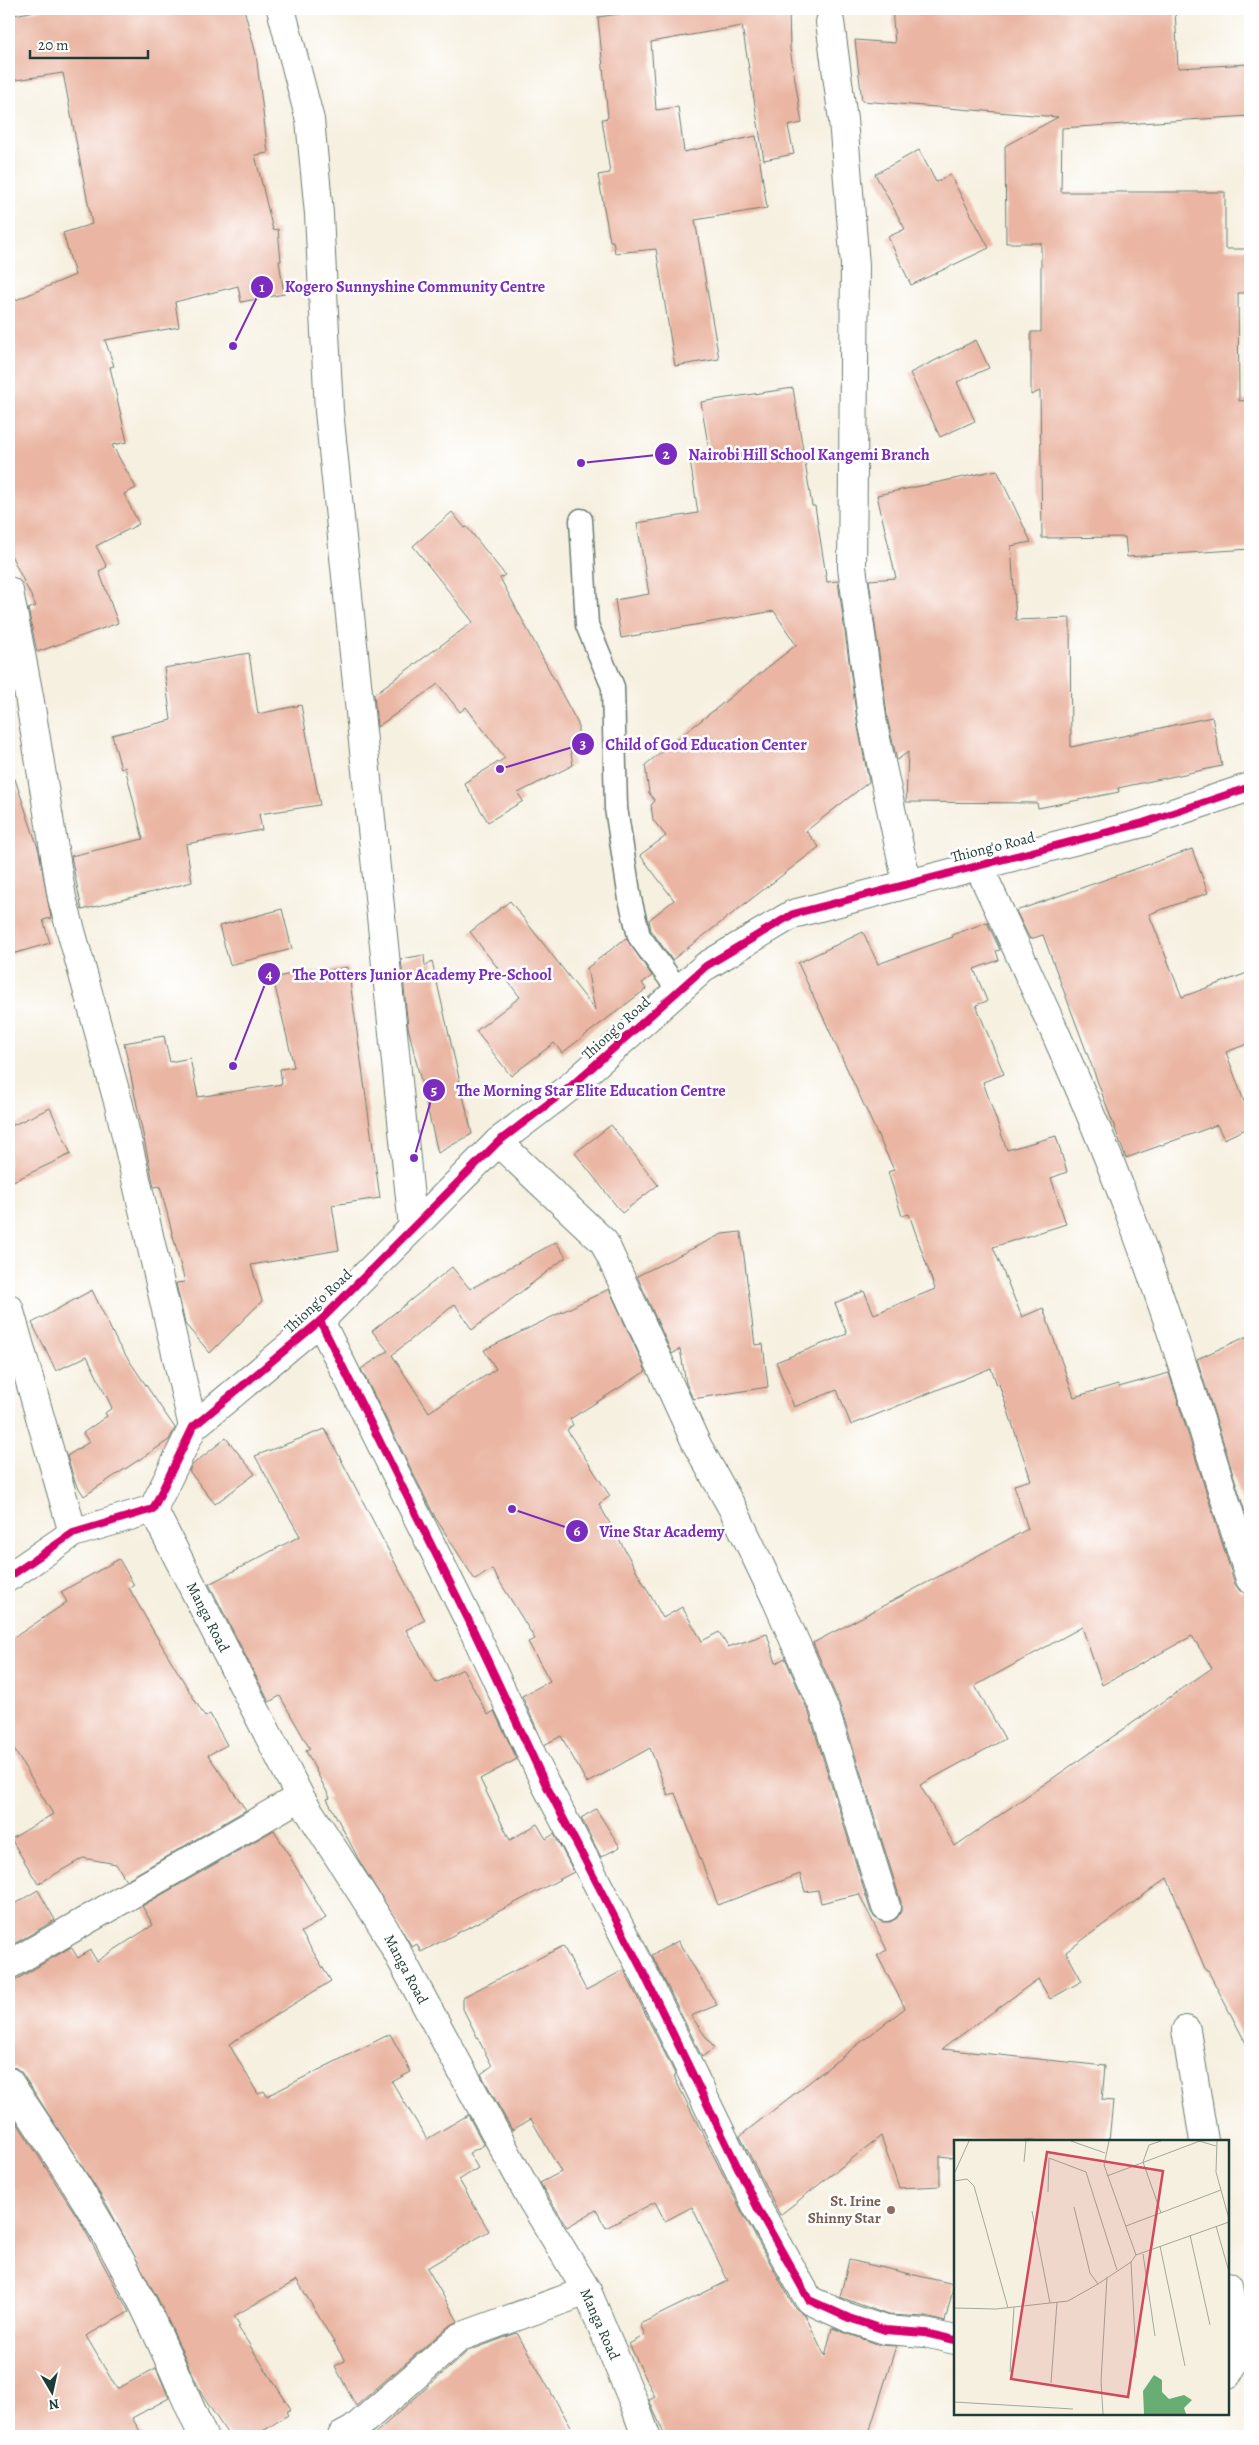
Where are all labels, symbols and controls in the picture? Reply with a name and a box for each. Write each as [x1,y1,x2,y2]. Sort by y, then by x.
scale bar [30,28,148,60]
text: 20 m [38,35,69,55]
callout: Kogero Sunnyshine Community Centre [250,271,555,302]
text: Kogero Sunnyshine Community Centre [285,276,545,298]
text: 1 [259,277,265,297]
callout: Nairobi Hill School Kangemi Branch [653,439,940,470]
text: 2 [662,444,670,464]
text: Nairobi Hill School Kangemi Branch [688,444,930,466]
callout: Child of God Education Center [570,729,817,760]
text: 3 [580,734,586,754]
text: Child of God Education Center [605,734,807,756]
street label: Thiong'o Road [949,827,1038,867]
callout: The Potters Junior Academy Pre-School [257,958,561,989]
text: 4 [265,964,273,984]
text: The Potters Junior Academy Pre-School [292,964,552,986]
street label: Thiong'o Road [577,991,655,1064]
callout: The Morning Star Elite Education Centre [422,1075,736,1106]
text: 5 [431,1080,437,1100]
text: The Morning Star Elite Education Centre [456,1080,726,1102]
street label: Thiong'o Road [280,1264,357,1338]
callout: Vine Star Academy [564,1515,734,1546]
text: 6 [573,1521,581,1541]
text: Vine Star Academy [599,1521,725,1543]
street label: Manga Road [182,1578,235,1656]
street label: Manga Road [379,1931,433,2008]
inset map [954,2140,1229,2415]
place label: St. Irine Shinny Star [808,2191,881,2228]
marker: St. Irine Shinny Star [885,2204,897,2216]
street label: Manga Road [575,2285,625,2364]
north arrow [28,2368,78,2418]
text: N [47,2394,60,2415]

